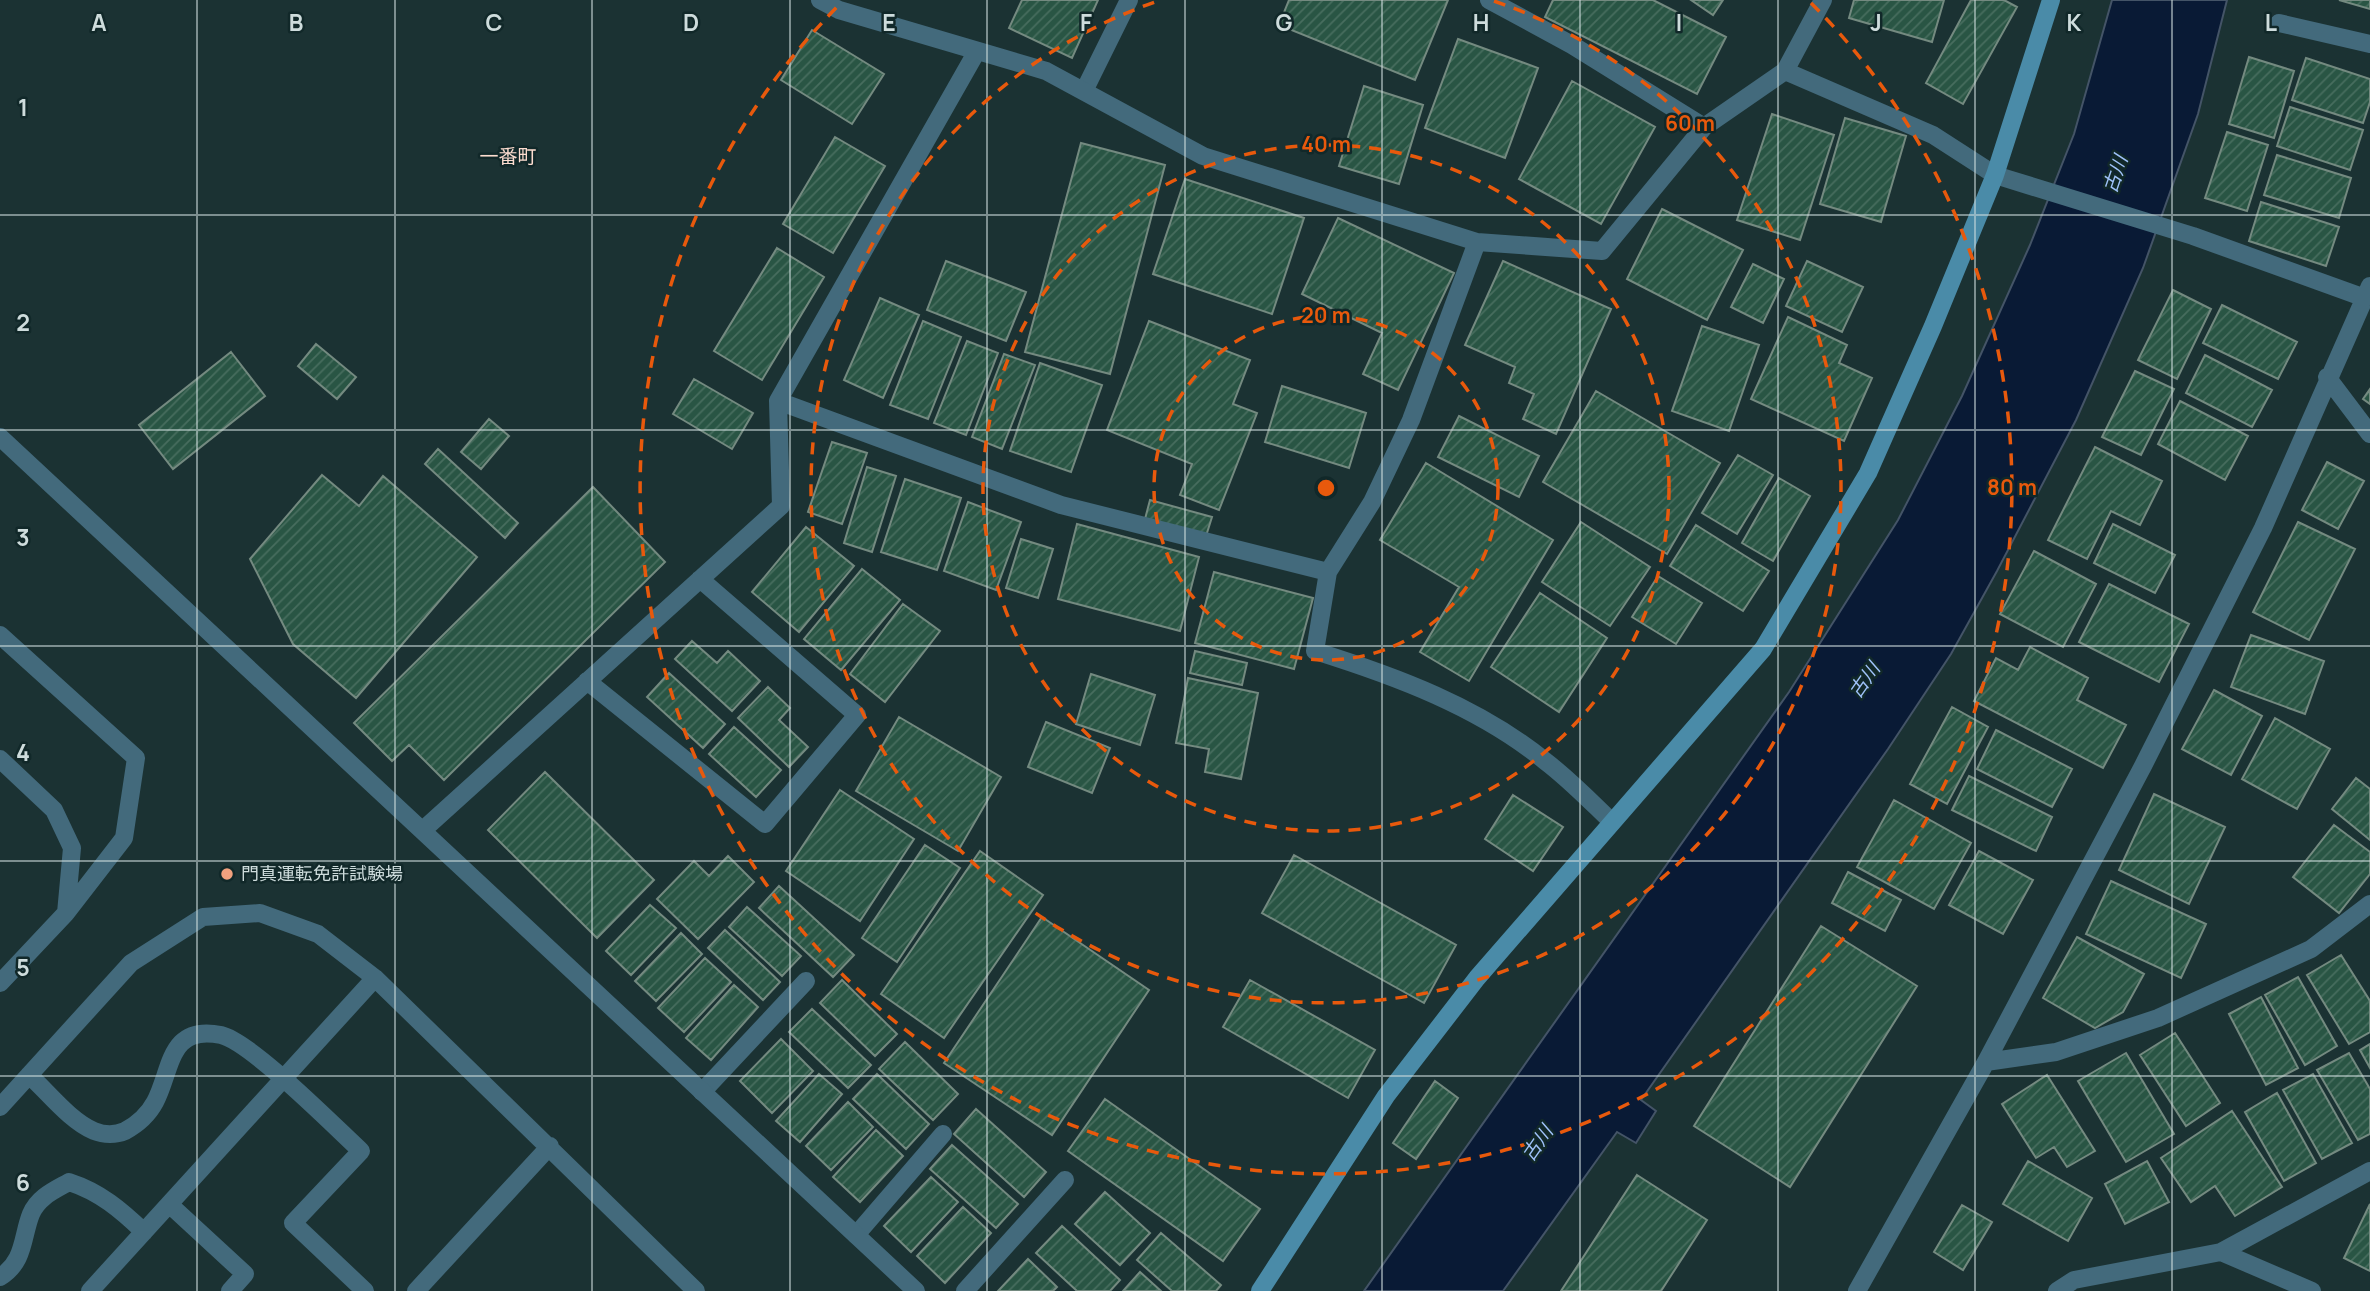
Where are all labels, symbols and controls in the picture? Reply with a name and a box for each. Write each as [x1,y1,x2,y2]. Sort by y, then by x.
text: A [91,6,107,38]
text: B [289,6,303,38]
text: C [486,6,503,38]
text: D [683,6,699,38]
text: E [882,6,896,38]
text: F [1080,6,1092,38]
text: G [1276,6,1293,38]
text: H [1473,6,1489,38]
text: I [1676,6,1682,38]
text: J [1870,6,1882,38]
text: K [2067,6,2082,38]
text: L [2265,6,2277,38]
text: 1 [18,91,28,123]
text: 60 m [1665,109,1715,137]
text: 40 m [1301,130,1351,158]
district label: 一番町 [479,143,537,169]
water label: 古川 [2097,150,2134,196]
text: 20 m [1301,301,1351,329]
text: 2 [16,306,30,338]
text: 80 m [1987,473,2037,501]
centre of rings [1314,476,1338,500]
text: 3 [16,521,30,553]
water label: 古川 [1842,655,1887,703]
text: 4 [16,736,30,768]
place label: 門真運転免許試験場 [241,861,403,885]
marker: 門真運転免許試験場 [219,866,235,882]
text: 5 [16,951,30,983]
water label: 古川 [1515,1118,1560,1166]
text: 6 [16,1166,30,1198]

